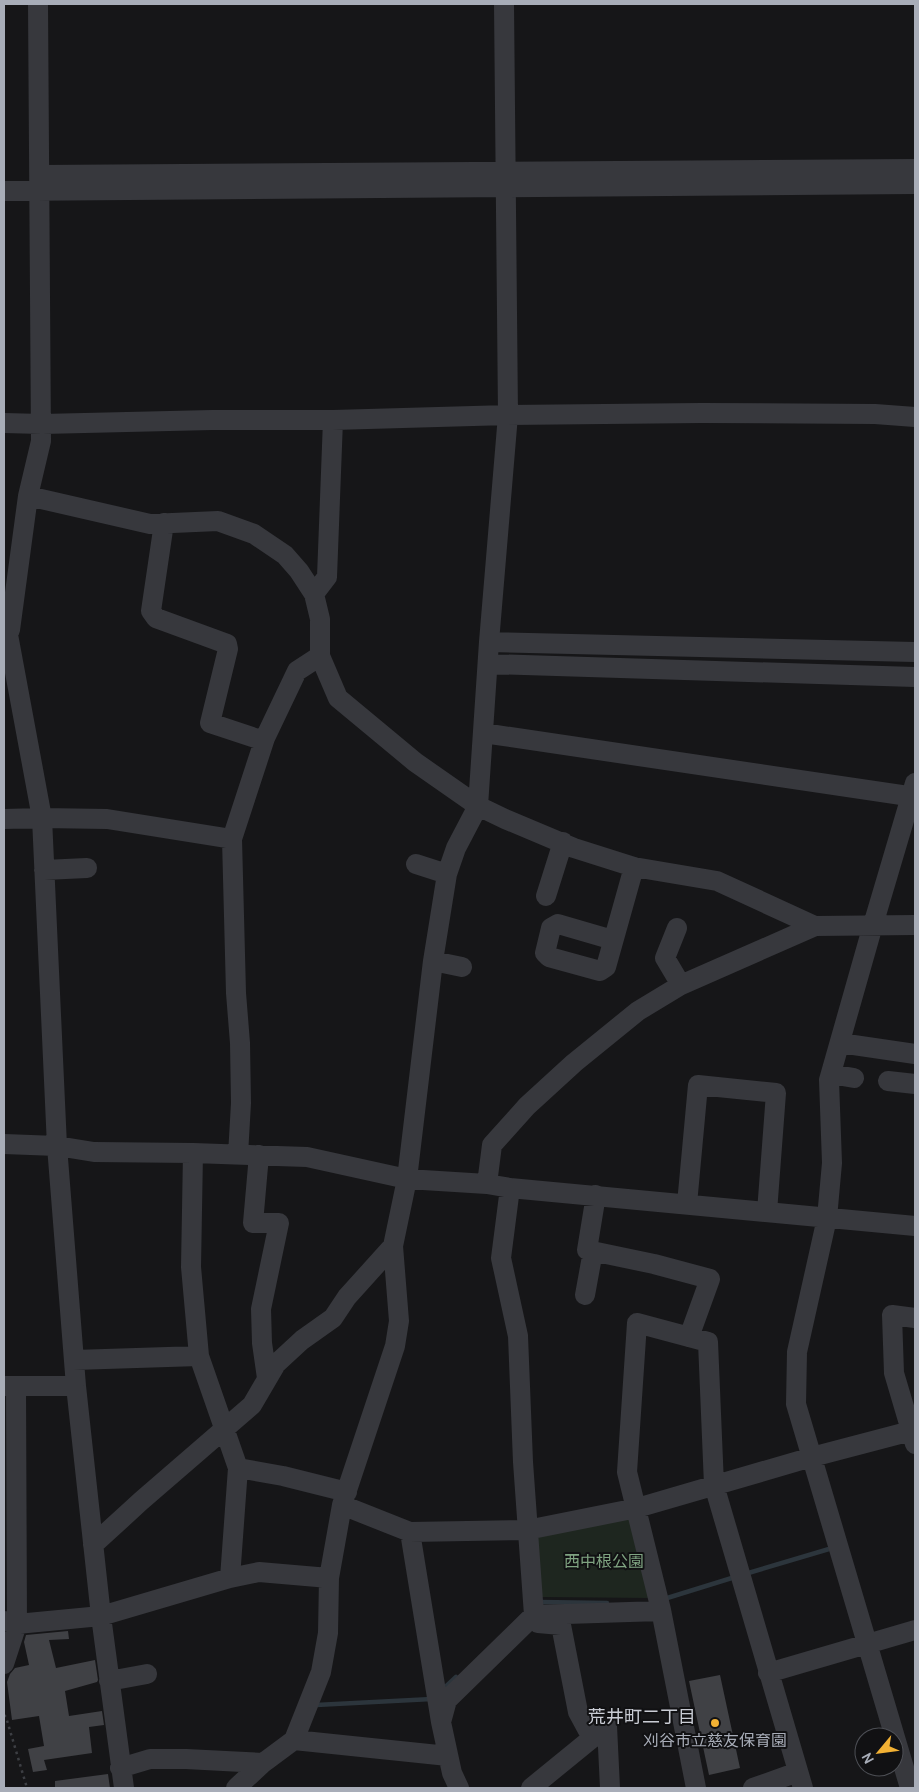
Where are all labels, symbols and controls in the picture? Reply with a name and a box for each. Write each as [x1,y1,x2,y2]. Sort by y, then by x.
park label: 西中根公園 [564,1552,644,1571]
district label: 荒井町二丁目 [588,1706,696,1728]
marker: 刈谷市立慈友保育園 [709,1717,721,1729]
north arrow [854,1727,904,1777]
place label: 刈谷市立慈友保育園 [643,1731,787,1750]
text: N [857,1750,878,1767]

